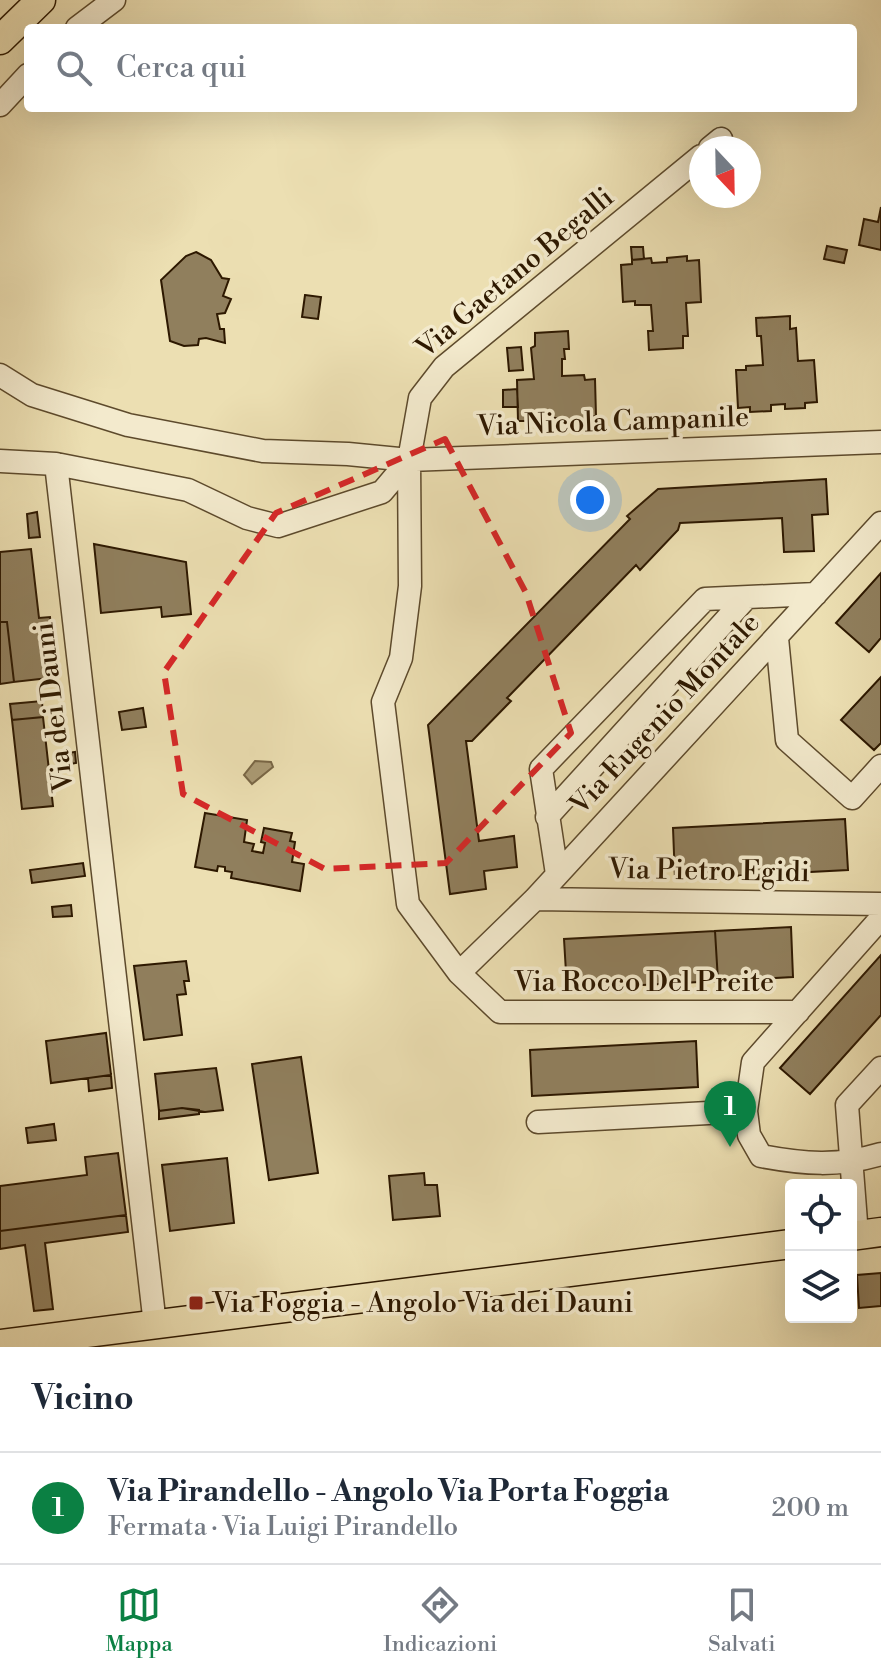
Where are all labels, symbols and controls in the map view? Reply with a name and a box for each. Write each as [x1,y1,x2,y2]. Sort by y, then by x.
search box [24,24,857,112]
icon: search [52,46,96,90]
text: Cerca qui [116,49,246,87]
north arrow [689,136,761,208]
street label: Via Gaetano Begalli [408,180,621,367]
street label: Via Nicola Campanile [475,400,750,444]
your location [570,480,610,520]
street label: Via Eugenio Montale [562,606,767,823]
street label: Via dei Dauni [26,620,82,795]
street label: Via Pietro Egidi [607,852,810,890]
street label: Via Rocco Del Preite [513,965,774,1000]
pin: 1 [704,1081,756,1147]
map controls [785,1179,857,1323]
button: locate [785,1179,857,1251]
button: layers [785,1251,857,1323]
place label: Via Foggia - Angolo Via dei Dauni [211,1286,633,1321]
marker: Via Foggia - Angolo Via dei Dauni [187,1294,205,1312]
text: Vicino [32,1378,134,1420]
text: Via Pirandello - Angolo Via Porta Foggia [108,1473,669,1511]
text: 1 [52,1492,64,1524]
text: 200 m [772,1492,849,1524]
text: Fermata · Via Luigi Pirandello [108,1511,458,1543]
tab: Mappa [105,1583,173,1658]
tab: Indicazioni [383,1583,497,1658]
tab: Salvati [708,1583,776,1658]

